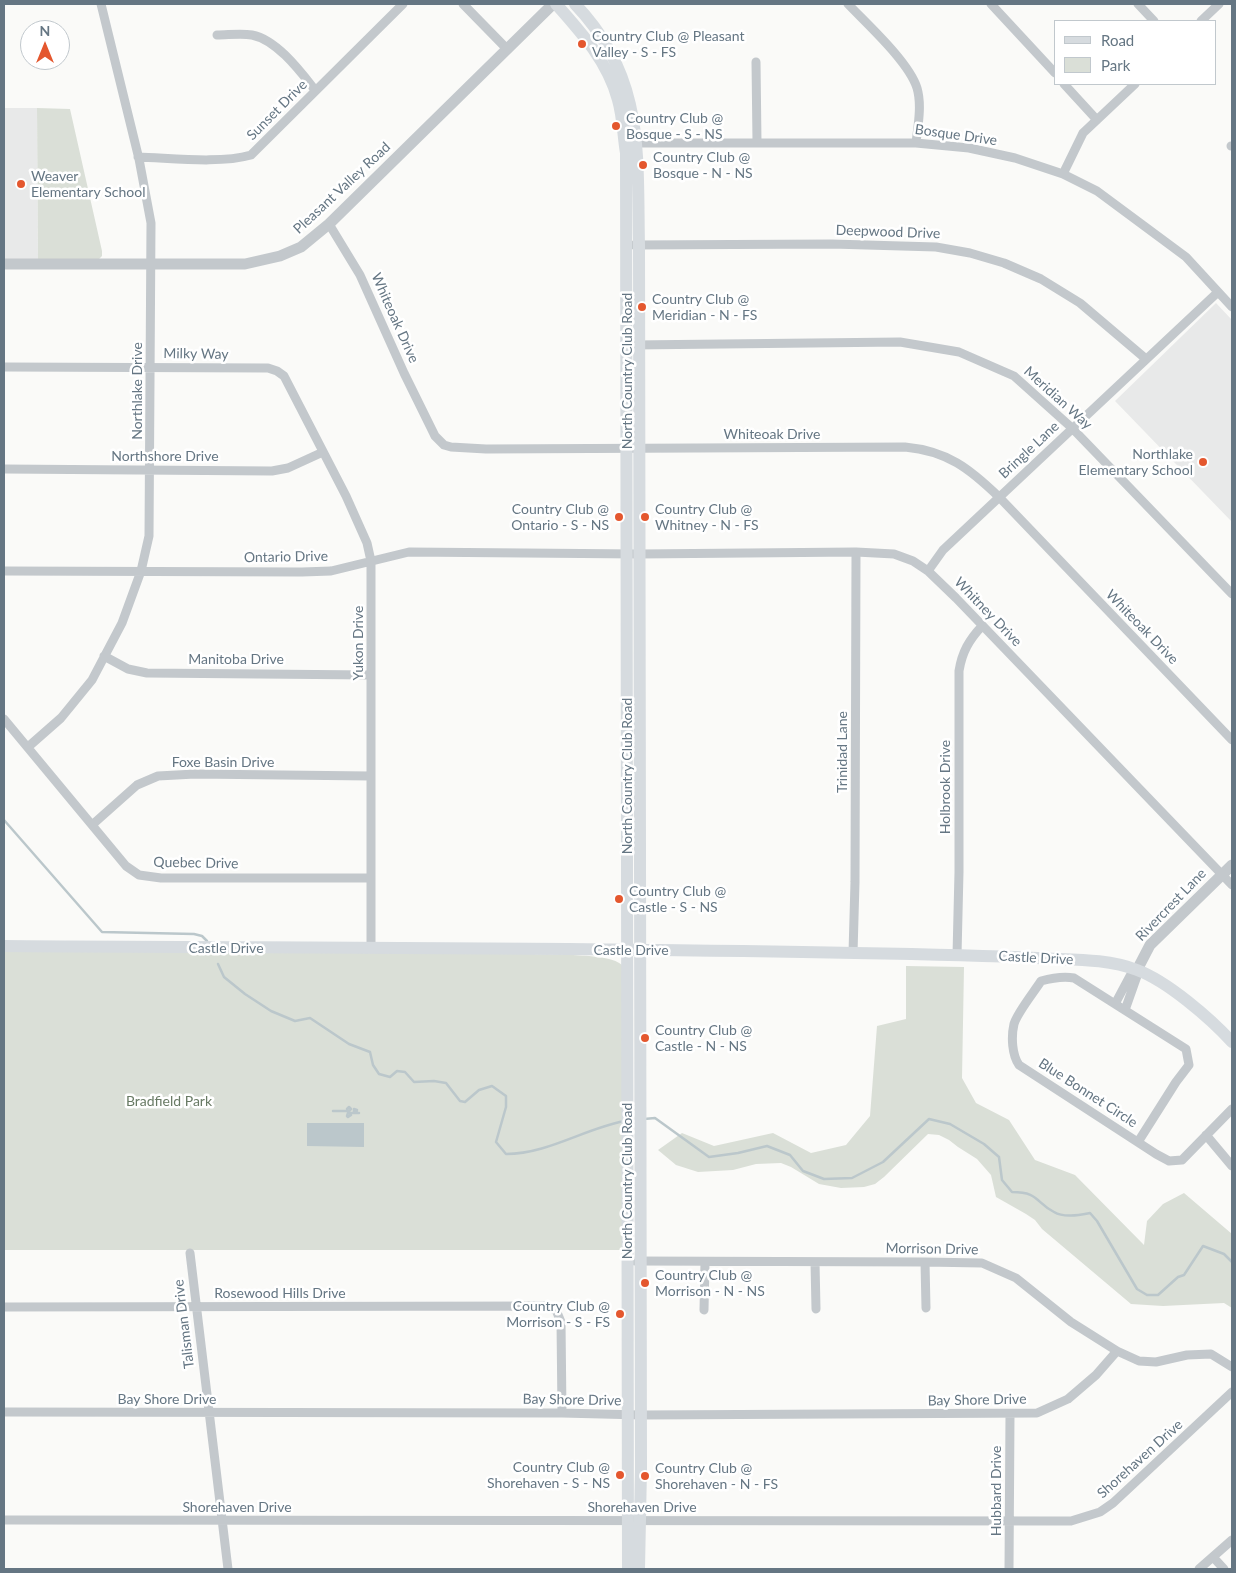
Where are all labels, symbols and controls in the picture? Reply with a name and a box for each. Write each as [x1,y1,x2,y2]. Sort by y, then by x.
north arrow [20,20,70,70]
legend [1054,20,1216,85]
text: N [40,22,50,39]
place label: Country Club @ Pleasant Valley - S - FS [592,28,745,60]
text: Road [1101,31,1134,49]
marker: Country Club @ Pleasant Valley - S - FS [576,38,588,50]
text: Park [1101,56,1130,74]
street label: Sunset Drive [243,76,311,144]
place label: Country Club @ Bosque - S - NS [626,110,723,142]
marker: Country Club @ Bosque - S - NS [610,120,622,132]
street label: Bosque Drive [914,121,998,149]
street label: Pleasant Valley Road [290,139,394,237]
place label: Country Club @ Bosque - N - NS [653,149,753,182]
marker: Country Club @ Bosque - N - NS [637,159,649,171]
place label: Weaver Elementary School [31,168,145,200]
marker: Weaver Elementary School [15,178,27,190]
street label: Deepwood Drive [835,222,941,242]
street label: Whiteoak Drive [368,270,422,366]
place label: Country Club @ Meridian - N - FS [652,291,757,324]
street label: North Country Club Road [619,293,635,449]
marker: Country Club @ Meridian - N - FS [636,301,648,313]
street label: Northlake Drive [129,342,145,440]
street label: Milky Way [163,345,229,363]
street label: Meridian Way [1020,363,1096,433]
street label: Bringle Lane [995,418,1063,482]
street label: Whiteoak Drive [724,426,820,442]
place label: Northlake Elementary School [1079,446,1193,478]
street label: Northshore Drive [111,448,219,464]
marker: Northlake Elementary School [1197,456,1209,468]
place label: Country Club @ Ontario - S - NS [511,501,609,534]
place label: Country Club @ Whitney - N - FS [655,501,759,534]
marker: Country Club @ Ontario - S - NS [613,511,625,523]
marker: Country Club @ Whitney - N - FS [639,511,651,523]
street label: Ontario Drive [244,548,328,566]
street label: Whitney Drive [951,574,1025,650]
street label: Whiteoak Drive [1102,586,1182,668]
street label: Yukon Drive [350,606,366,680]
street label: Manitoba Drive [188,651,284,667]
street label: North Country Club Road [619,698,635,854]
street label: Trinidad Lane [834,711,850,793]
street label: Holbrook Drive [937,740,953,834]
street label: Foxe Basin Drive [172,754,274,770]
street label: Quebec Drive [153,854,239,872]
street label: Rivercrest Lane [1132,865,1210,945]
place label: Country Club @ Castle - S - NS [629,883,726,916]
marker: Country Club @ Castle - S - NS [613,893,625,905]
street label: Castle Drive [188,940,264,956]
street label: Castle Drive [593,942,669,958]
street label: Castle Drive [998,948,1074,968]
place label: Country Club @ Castle - N - NS [655,1022,752,1054]
marker: Country Club @ Castle - N - NS [639,1032,651,1044]
street label: Blue Bonnet Circle [1035,1055,1141,1131]
park label: Bradfield Park [126,1093,212,1109]
street label: North Country Club Road [619,1103,635,1259]
street label: Morrison Drive [885,1240,979,1258]
place label: Country Club @ Morrison - N - NS [655,1267,765,1300]
marker: Country Club @ Morrison - N - NS [639,1277,651,1289]
street label: Talisman Drive [170,1279,198,1369]
street label: Rosewood Hills Drive [214,1285,346,1301]
place label: Country Club @ Morrison - S - FS [506,1298,610,1330]
marker: Country Club @ Morrison - S - FS [614,1308,626,1320]
street label: Bay Shore Drive [118,1391,216,1407]
street label: Bay Shore Drive [522,1391,622,1409]
street label: Bay Shore Drive [927,1391,1027,1409]
street label: Shorehaven Drive [1094,1416,1186,1502]
street label: Hubbard Drive [988,1446,1004,1536]
place label: Country Club @ Shorehaven - S - NS [487,1459,610,1491]
place label: Country Club @ Shorehaven - N - FS [655,1460,778,1492]
marker: Country Club @ Shorehaven - S - NS [614,1469,626,1481]
marker: Country Club @ Shorehaven - N - FS [639,1470,651,1482]
street label: Shorehaven Drive [182,1499,292,1515]
street label: Shorehaven Drive [587,1499,697,1515]

